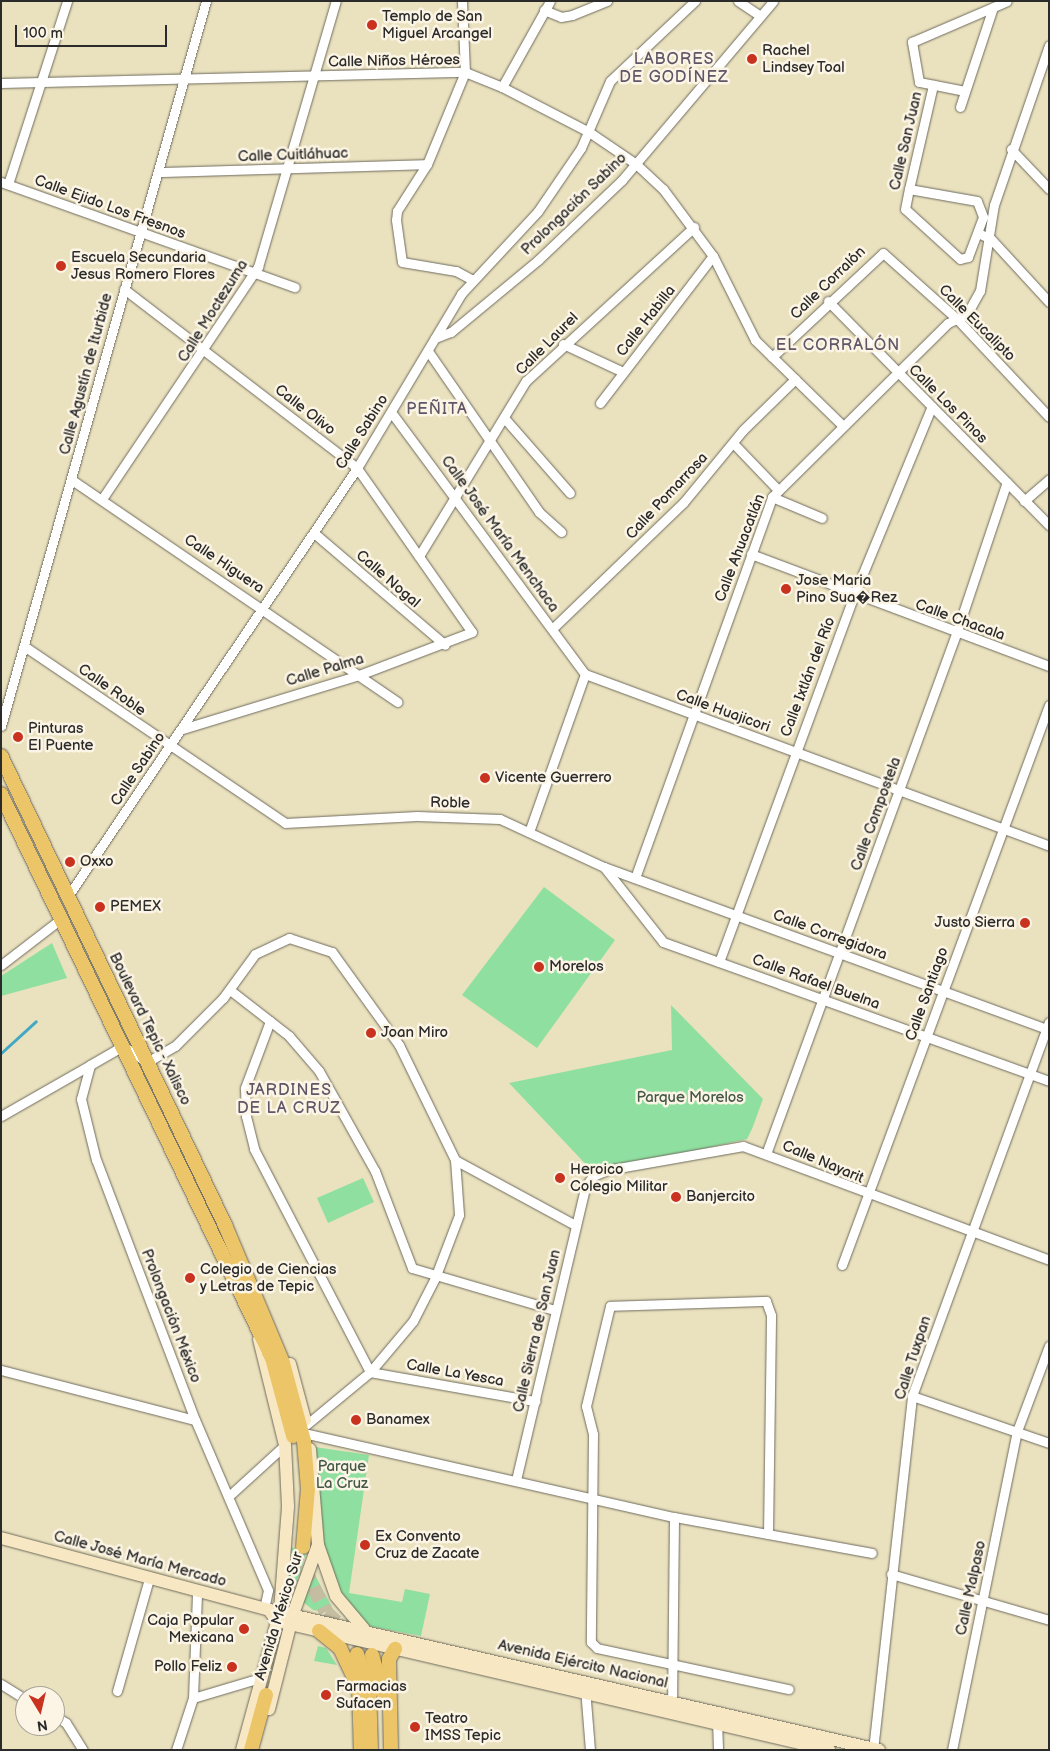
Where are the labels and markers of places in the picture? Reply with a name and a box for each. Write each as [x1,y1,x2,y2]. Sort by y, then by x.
place label: Templo de San Miguel Arcangel [382,7,492,42]
marker: Templo de San Miguel Arcangel [366,19,378,31]
place label: Rachel Lindsey Toal [762,41,846,76]
marker: Rachel Lindsey Toal [746,53,758,65]
place label: Escuela Secundaria Jesus Romero Flores [71,248,215,283]
marker: Escuela Secundaria Jesus Romero Flores [55,260,67,272]
place label: Jose Maria Pino Sua�Rez [796,571,898,606]
marker: Jose Maria Pino Sua�Rez [780,583,792,595]
place label: Pinturas El Puente [28,719,93,754]
marker: Pinturas El Puente [12,731,24,743]
place label: Vicente Guerrero [495,769,612,787]
marker: Vicente Guerrero [479,772,491,784]
place label: Oxxo [80,853,114,871]
marker: Oxxo [64,856,76,868]
place label: PEMEX [110,898,161,916]
marker: PEMEX [94,901,106,913]
place label: Justo Sierra [934,914,1015,932]
marker: Justo Sierra [1019,917,1031,929]
place label: Morelos [549,958,604,976]
marker: Morelos [533,961,545,973]
place label: Joan Miro [381,1024,448,1042]
marker: Joan Miro [365,1027,377,1039]
place label: Heroico Colegio Militar [570,1160,667,1195]
marker: Heroico Colegio Militar [554,1172,566,1184]
place label: Banjercito [686,1188,755,1206]
marker: Banjercito [670,1191,682,1203]
place label: Colegio de Ciencias y Letras de Tepic [200,1260,337,1295]
marker: Colegio de Ciencias y Letras de Tepic [184,1272,196,1284]
place label: Banamex [366,1411,430,1429]
marker: Banamex [350,1414,362,1426]
place label: Ex Convento Cruz de Zacate [375,1527,479,1562]
marker: Ex Convento Cruz de Zacate [359,1539,371,1551]
place label: Caja Popular Mexicana [147,1611,234,1646]
marker: Caja Popular Mexicana [238,1623,250,1635]
place label: Pollo Feliz [154,1658,222,1676]
marker: Pollo Feliz [226,1661,238,1673]
place label: Farmacias Sufacen [336,1677,407,1712]
marker: Farmacias Sufacen [320,1689,332,1701]
place label: Teatro IMSS Tepic [425,1709,501,1744]
marker: Teatro IMSS Tepic [409,1721,421,1733]

